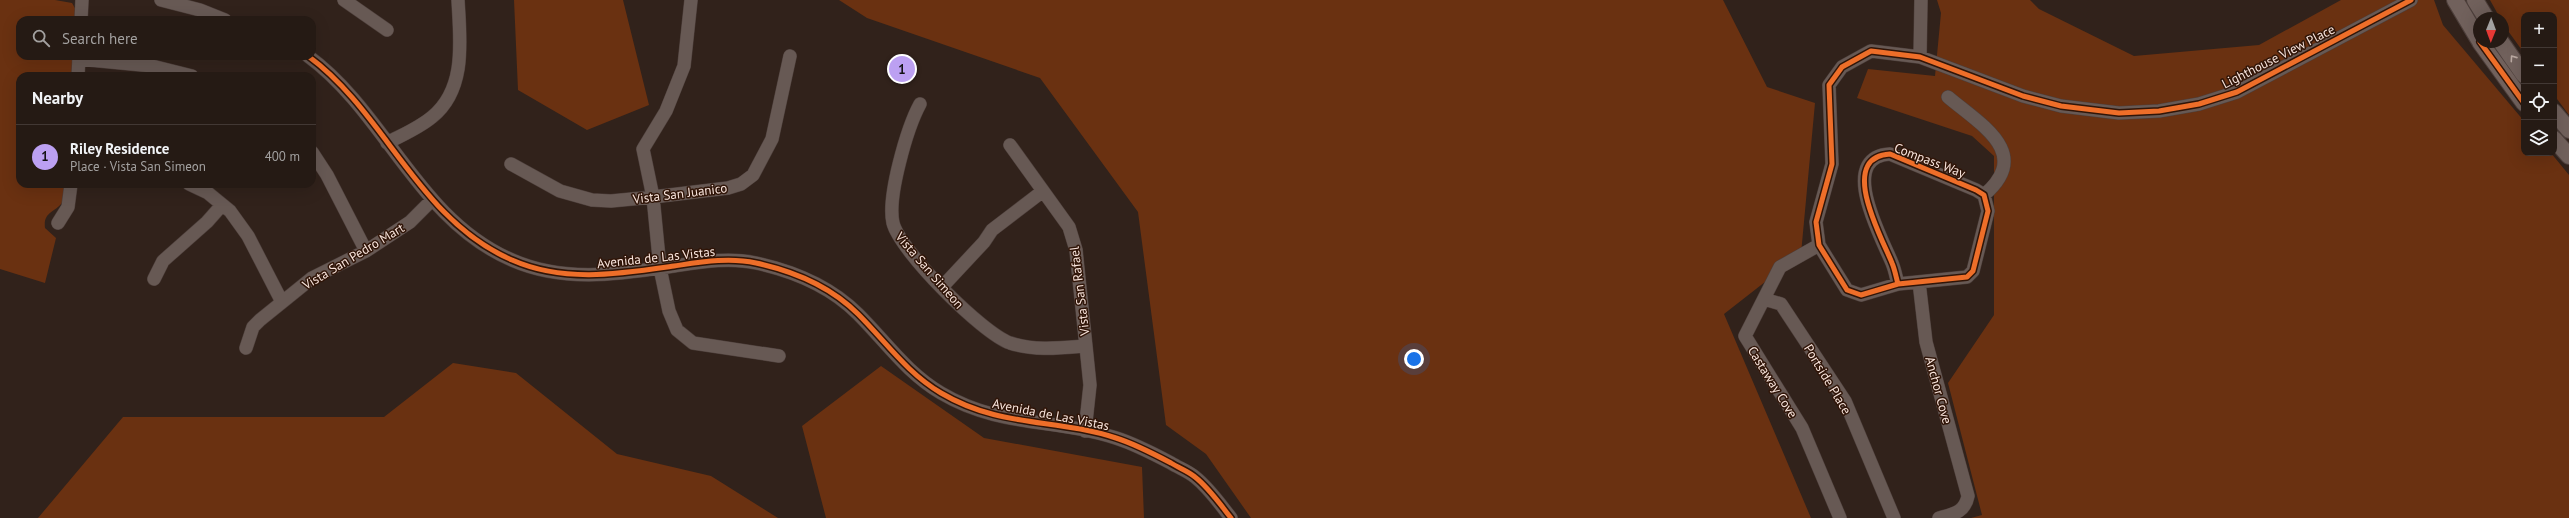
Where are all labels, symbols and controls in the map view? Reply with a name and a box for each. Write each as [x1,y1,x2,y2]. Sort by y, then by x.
north arrow [2473,12,2509,48]
map controls [2521,12,2557,156]
button: + [2521,12,2557,48]
search box [16,16,316,60]
street label: Lighthouse View Place [2219,21,2338,92]
icon: search [30,27,52,49]
text: Search here [62,29,138,48]
button: − [2521,48,2557,84]
pin: 1 [889,54,915,84]
one-way arrow [2511,56,2518,63]
button: locate [2521,84,2557,120]
text: Nearby [32,87,83,109]
button: layers [2521,120,2557,156]
text: Riley Residence [70,139,169,158]
street label: Compass Way [1892,139,1968,182]
text: 1 [41,148,49,165]
text: 400 m [265,148,300,165]
text: Place · Vista San Simeon [70,158,206,175]
street label: Vista San Juanico [631,179,728,208]
street label: Vista San Pedro Mart [298,219,408,294]
street label: Vista San Simeon [891,228,968,312]
street label: Avenida de Las Vistas [596,243,716,272]
street label: Vista San Rafael [1066,245,1094,337]
street label: Portside Place [1800,341,1855,417]
street label: Castaway Cove [1744,343,1801,421]
your location [1404,349,1424,369]
street label: Anchor Cove [1921,355,1956,426]
street label: Avenida de Las Vistas [991,395,1111,434]

